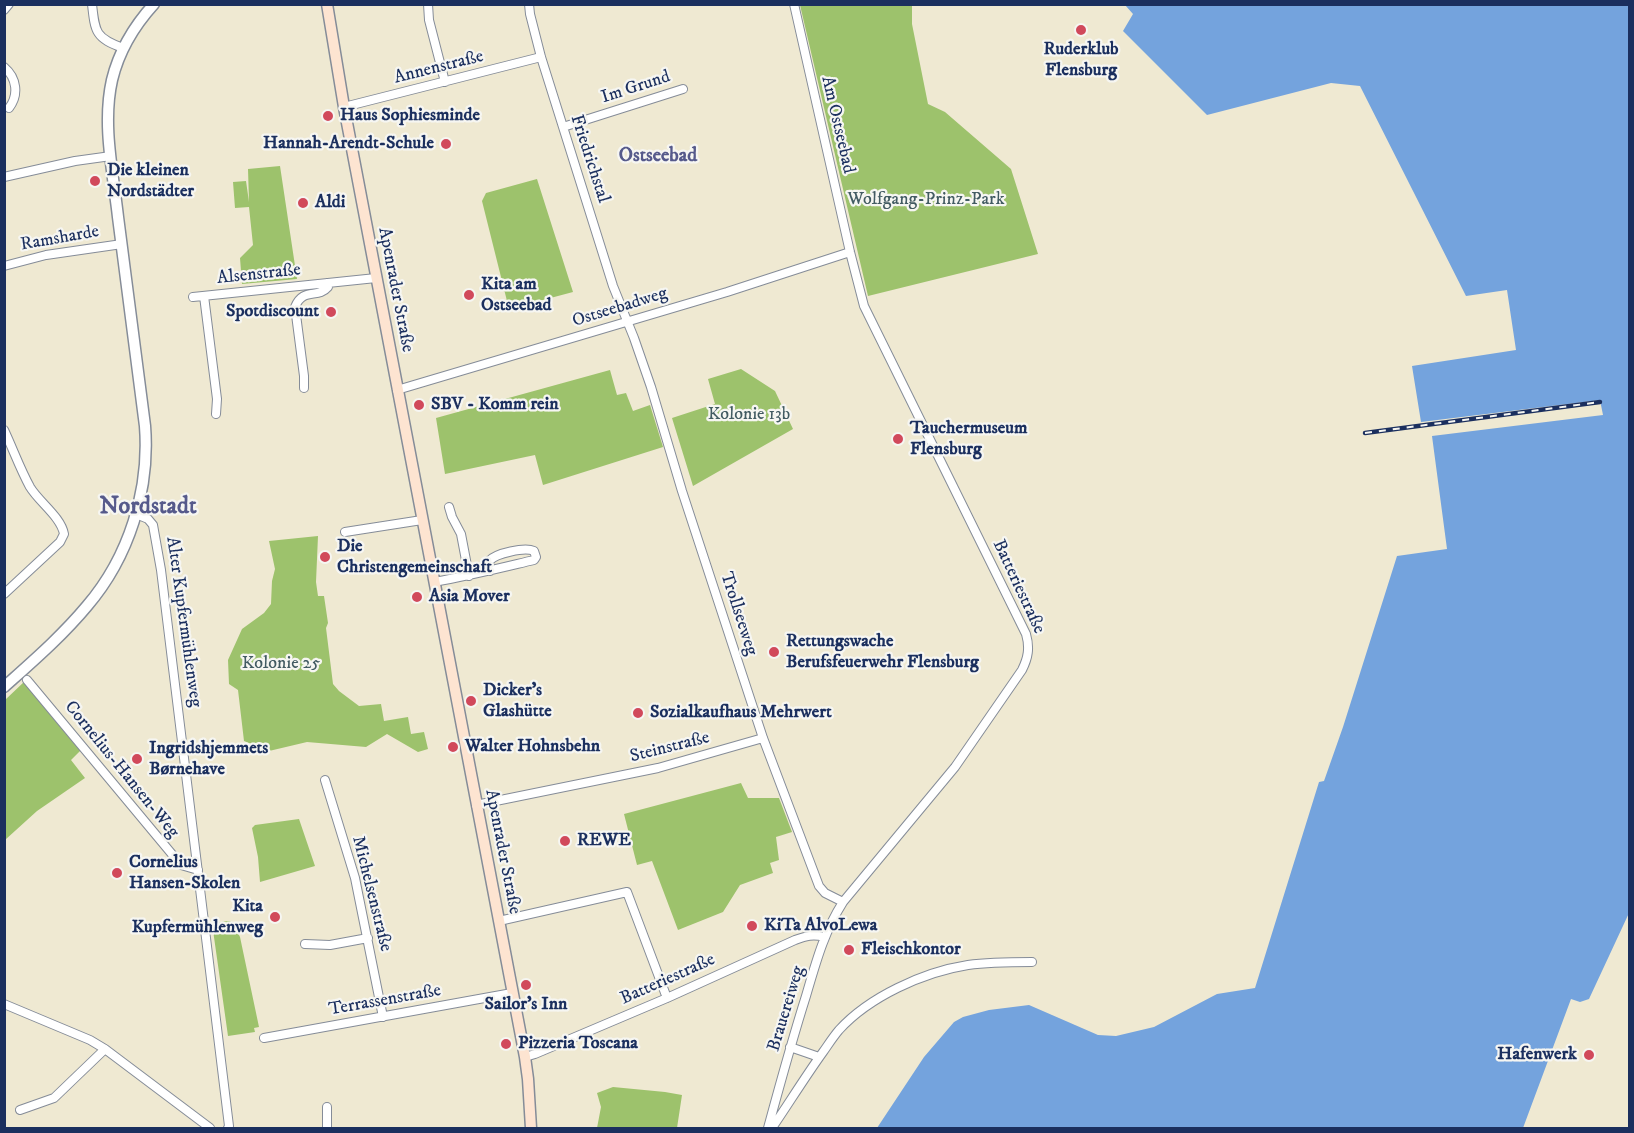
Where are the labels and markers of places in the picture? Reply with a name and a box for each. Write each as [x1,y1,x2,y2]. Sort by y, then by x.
marker: Ruderklub Flensburg [1074,23,1088,37]
place label: Ruderklub Flensburg [1043,39,1119,82]
place label: Haus Sophiesminde [340,105,480,127]
marker: Haus Sophiesminde [321,109,335,123]
place label: Hannah-Arendt-Schule [263,133,434,155]
marker: Hannah-Arendt-Schule [439,137,453,151]
place label: Die kleinen Nordstädter [107,160,194,202]
marker: Die kleinen Nordstädter [88,174,102,188]
place label: Aldi [315,192,345,214]
marker: Aldi [296,196,310,210]
place label: Kita am Ostseebad [481,274,552,316]
marker: Kita am Ostseebad [462,288,476,302]
place label: Spotdiscount [226,301,319,323]
marker: Spotdiscount [324,305,338,319]
place label: SBV - Komm rein [431,394,559,416]
marker: SBV - Komm rein [412,398,426,412]
place label: Tauchermuseum Flensburg [910,418,1027,460]
marker: Tauchermuseum Flensburg [891,432,905,446]
place label: Die Christengemeinschaft [337,536,492,578]
marker: Die Christengemeinschaft [318,550,332,564]
place label: Asia Mover [429,586,510,608]
marker: Asia Mover [410,590,424,604]
place label: Rettungswache Berufsfeuerwehr Flensburg [786,631,979,674]
marker: Rettungswache Berufsfeuerwehr Flensburg [767,645,781,659]
place label: Dicker's Glashütte [483,680,552,722]
marker: Dicker's Glashütte [464,694,478,708]
place label: Sozialkaufhaus Mehrwert [650,702,832,724]
marker: Sozialkaufhaus Mehrwert [631,706,645,720]
place label: Walter Hohnsbehn [465,736,600,758]
place label: Ingridshjemmets Børnehave [149,738,268,780]
marker: Walter Hohnsbehn [446,740,460,754]
marker: Ingridshjemmets Børnehave [130,752,144,766]
place label: REWE [577,830,631,852]
marker: REWE [558,834,572,848]
place label: Cornelius Hansen-Skolen [129,852,240,894]
marker: Cornelius Hansen-Skolen [110,866,124,880]
place label: Kita Kupfermühlenweg [132,896,263,938]
marker: Kita Kupfermühlenweg [268,910,282,924]
place label: KiTa AlvoLewa [764,915,877,937]
marker: KiTa AlvoLewa [745,919,759,933]
place label: Fleischkontor [861,939,961,961]
marker: Fleischkontor [842,943,856,957]
marker: Sailor's Inn [519,978,533,992]
place label: Sailor's Inn [485,994,567,1016]
place label: Pizzeria Toscana [518,1033,638,1055]
marker: Pizzeria Toscana [499,1037,513,1051]
place label: Hafenwerk [1497,1044,1577,1066]
marker: Hafenwerk [1582,1048,1596,1062]

